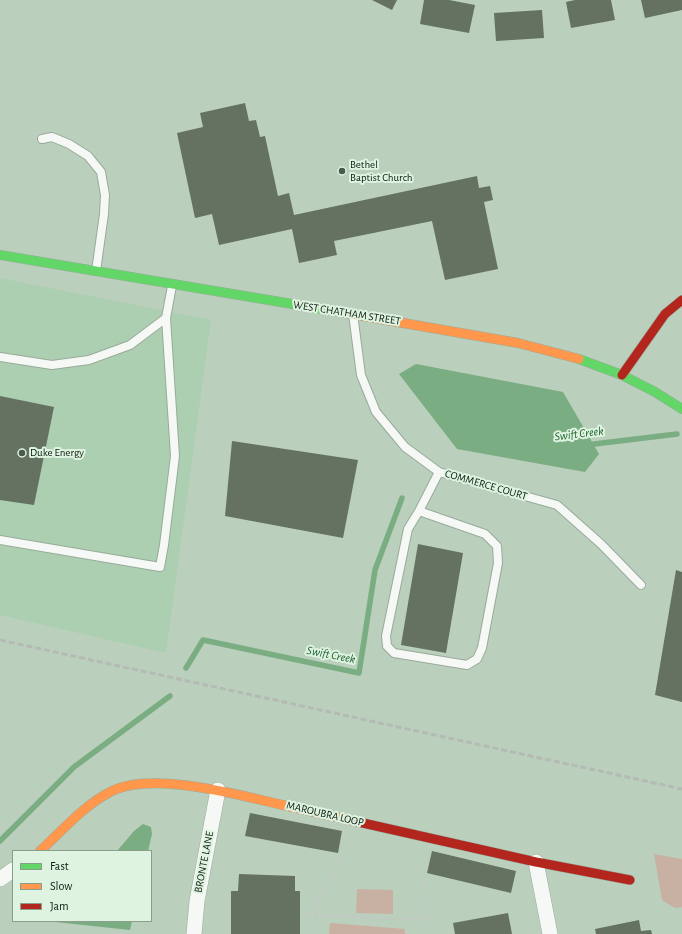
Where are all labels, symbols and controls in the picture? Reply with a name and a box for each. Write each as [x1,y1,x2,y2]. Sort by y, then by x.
place label: Bethel Baptist Church [350,158,413,184]
marker: Bethel Baptist Church [337,166,347,176]
street label: WEST CHATHAM STREET [292,298,402,328]
water label: Swift Creek [554,424,604,444]
place label: Duke Energy [30,446,84,460]
marker: Duke Energy [17,448,27,458]
street label: COMMERCE COURT [443,467,529,503]
water label: Swift Creek [305,643,357,667]
street label: MAROUBRA LOOP [285,799,365,829]
street label: BRONTE LANE [192,830,216,894]
legend [12,850,152,922]
text: Fast [50,860,69,872]
text: Slow [50,880,72,892]
text: Jam [50,900,69,912]

